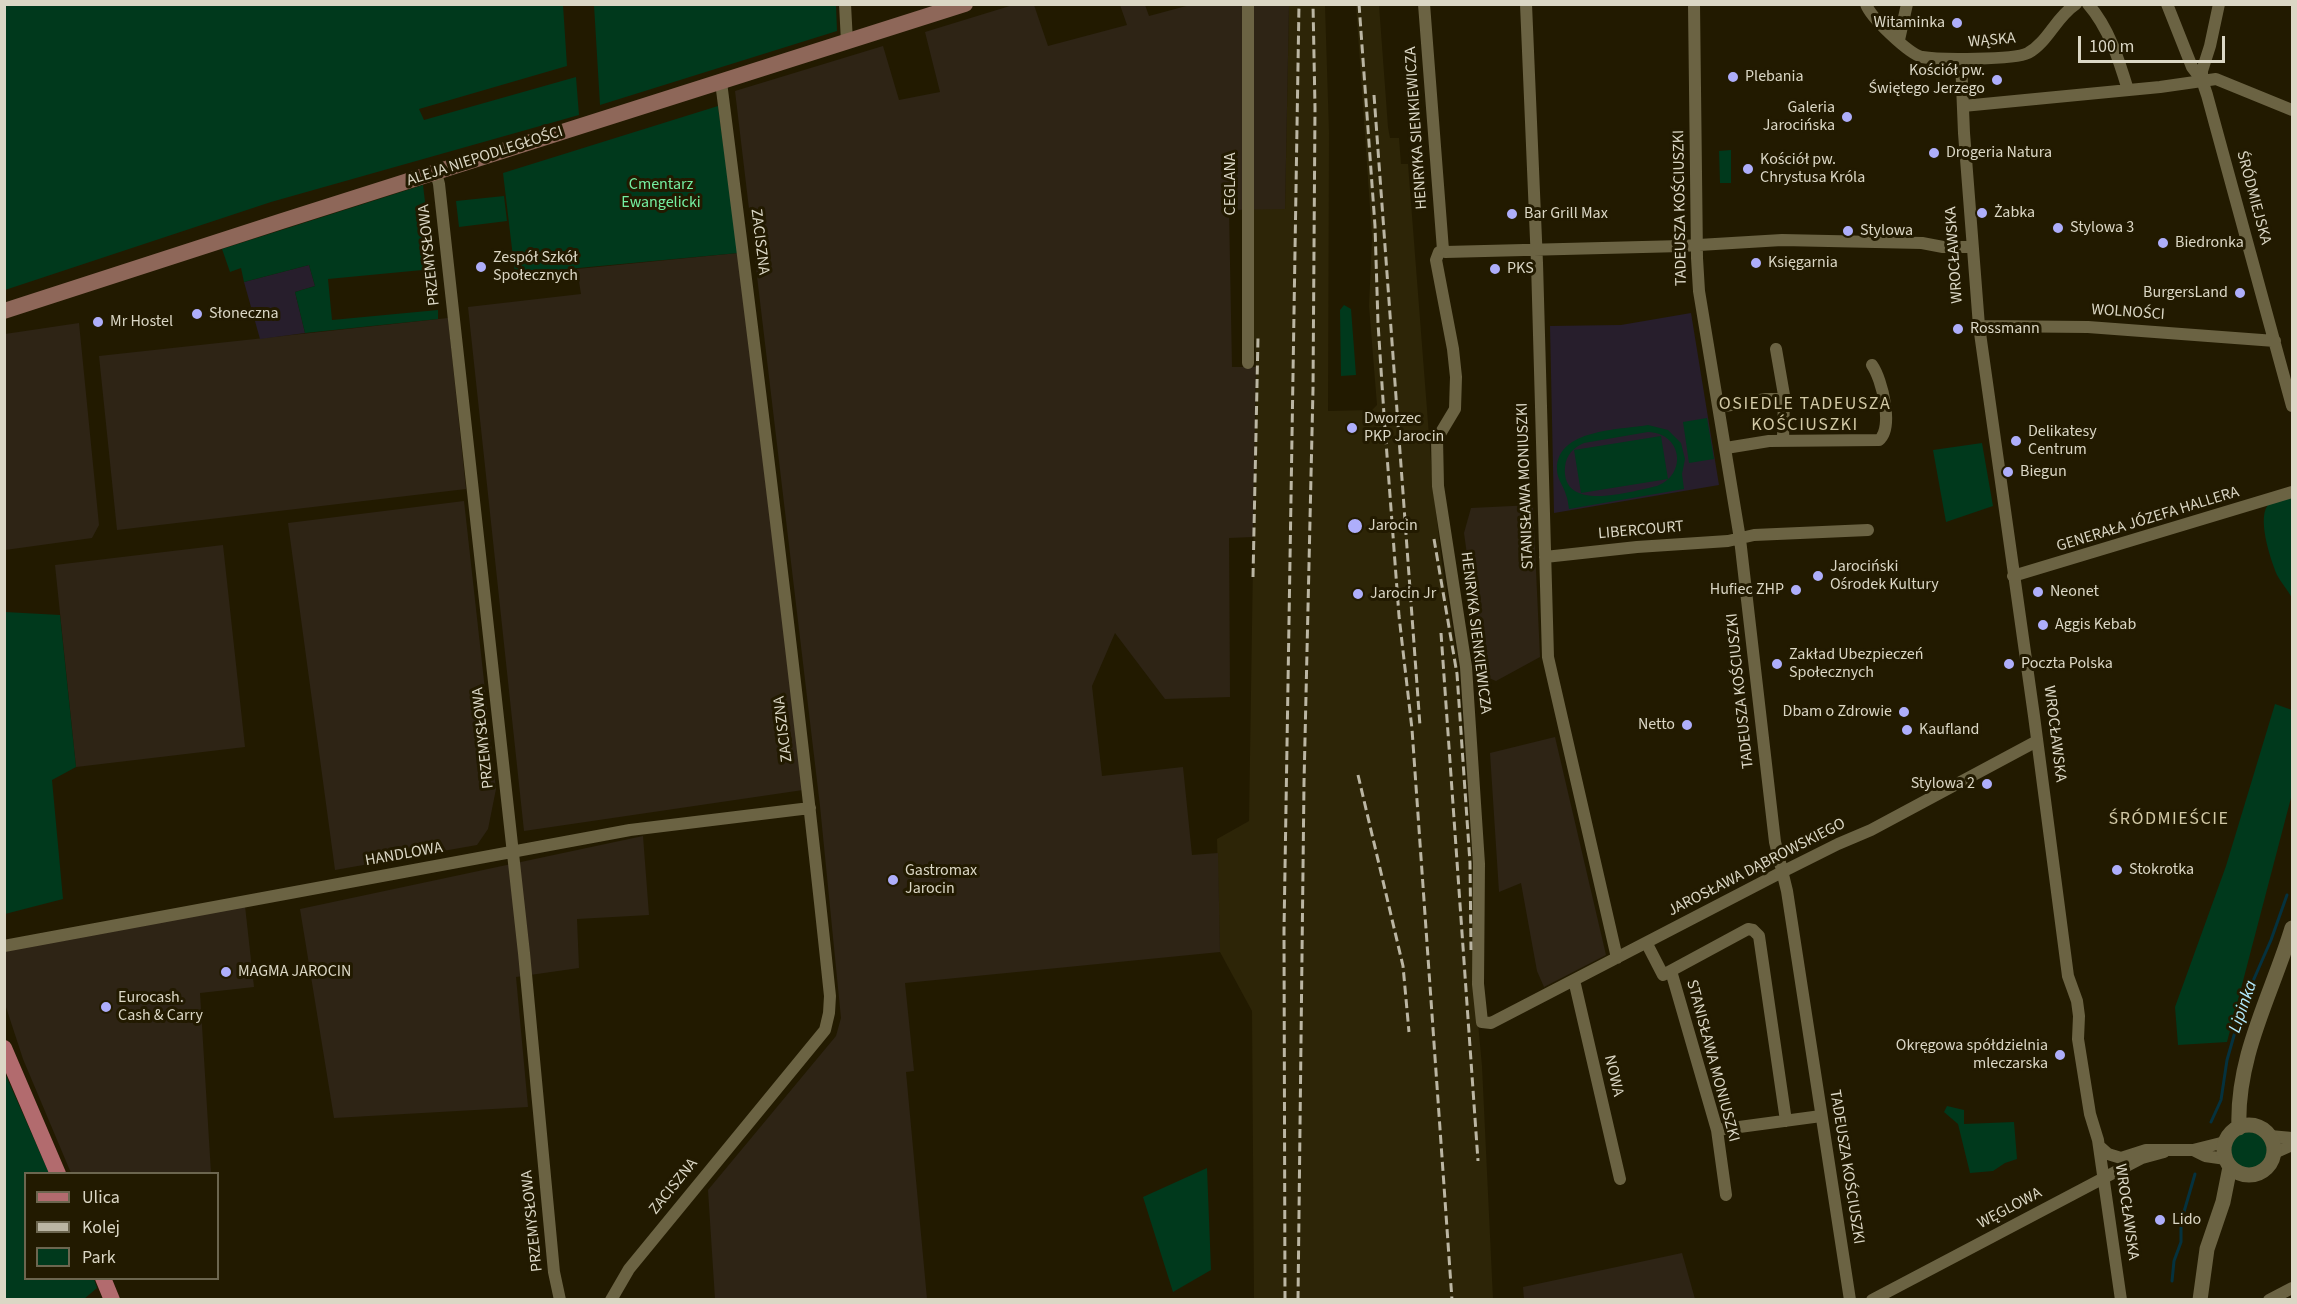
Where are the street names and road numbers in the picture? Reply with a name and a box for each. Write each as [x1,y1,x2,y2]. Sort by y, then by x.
street label: WĄSKA [1967,29,2017,53]
street label: HENRYKA SIENKIEWICZA [1402,46,1432,210]
street label: ALEJA NIEPODLEGŁOŚCI [404,123,566,191]
street label: TADEUSZA KOŚCIUSZKI [1670,130,1692,286]
street label: ŚRÓDMIEJSKA [2231,149,2275,247]
street label: CEGLANA [1221,153,1241,215]
street label: PRZEMYSŁOWA [415,203,445,307]
street label: WROCŁAWSKA [1942,206,1968,304]
street label: ZACISZNA [745,208,773,276]
street label: WOLNOŚCI [2091,301,2165,325]
street label: STANISŁAWA MONIUSZKI [1513,402,1539,570]
street label: GENERAŁA JÓZEFA HALLERA [2054,483,2242,557]
street label: LIBERCOURT [1597,518,1685,544]
street label: HENRYKA SIENKIEWICZA [1456,551,1494,715]
street label: TADEUSZA KOŚCIUSZKI [1723,612,1759,770]
street label: WROCŁAWSKA [2039,685,2069,783]
street label: PRZEMYSŁOWA [469,686,499,790]
street label: ZACISZNA [770,695,798,763]
street label: JAROSŁAWA DĄBROWSKIEGO [1665,815,1849,921]
street label: HANDLOWA [364,839,444,871]
street label: STANISŁAWA MONIUSZKI [1681,978,1743,1144]
street label: NOWA [1599,1053,1627,1099]
street label: TADEUSZA KOŚCIUSZKI [1824,1088,1868,1246]
street label: ZACISZNA [646,1155,702,1219]
street label: WROCŁAWSKA [2110,1163,2142,1261]
street label: PRZEMYSŁOWA [518,1169,548,1273]
street label: WĘGLOWA [1975,1184,2045,1234]

